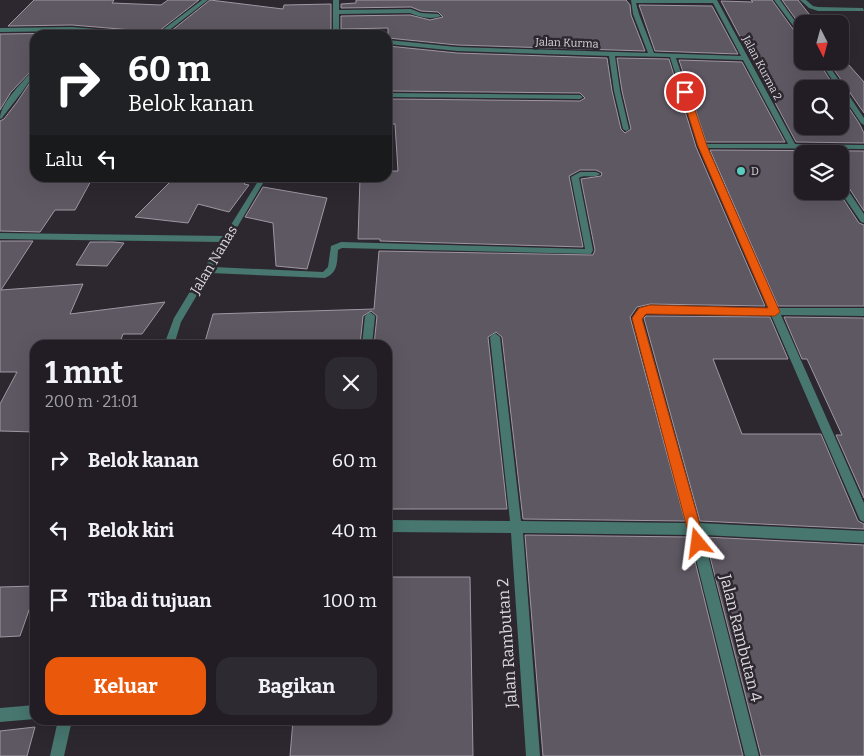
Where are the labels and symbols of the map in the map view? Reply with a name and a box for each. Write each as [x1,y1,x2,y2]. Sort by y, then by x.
north arrow [794,15,849,70]
street label: Jalan Kurma 2 [739,33,784,103]
street label: Jalan Kurma [534,35,599,51]
pin [664,71,706,113]
marker: D [735,165,747,177]
place label: D [751,165,759,178]
street label: Jalan Nanas [186,223,241,298]
position arrow [671,516,723,568]
street label: Jalan Rambutan 4 [716,571,766,704]
street label: Jalan Rambutan 2 [493,577,521,710]

